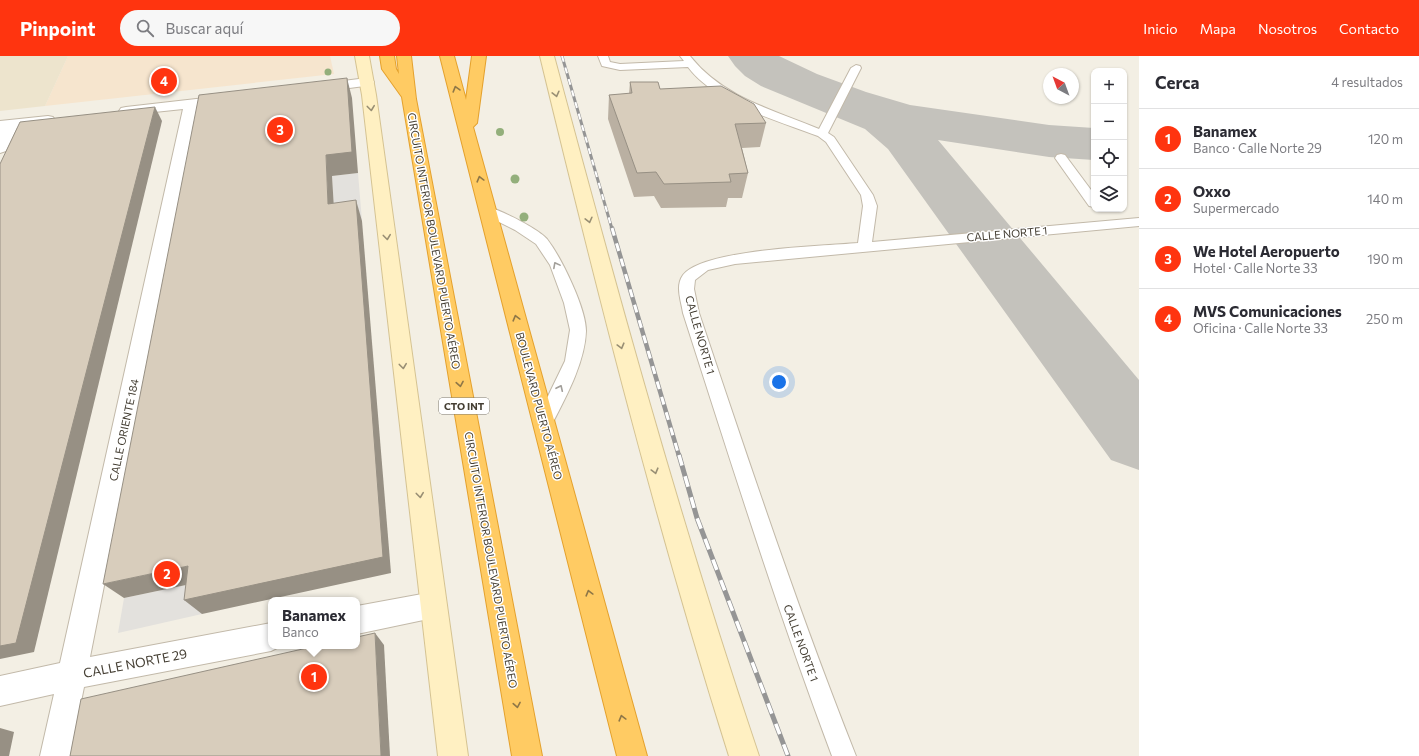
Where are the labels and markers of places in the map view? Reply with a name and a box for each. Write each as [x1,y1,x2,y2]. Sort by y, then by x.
pin: 4 [151,66,177,96]
pin: 3 [267,115,293,145]
pin: 2 [154,559,180,589]
pin: 1 [301,662,327,692]

